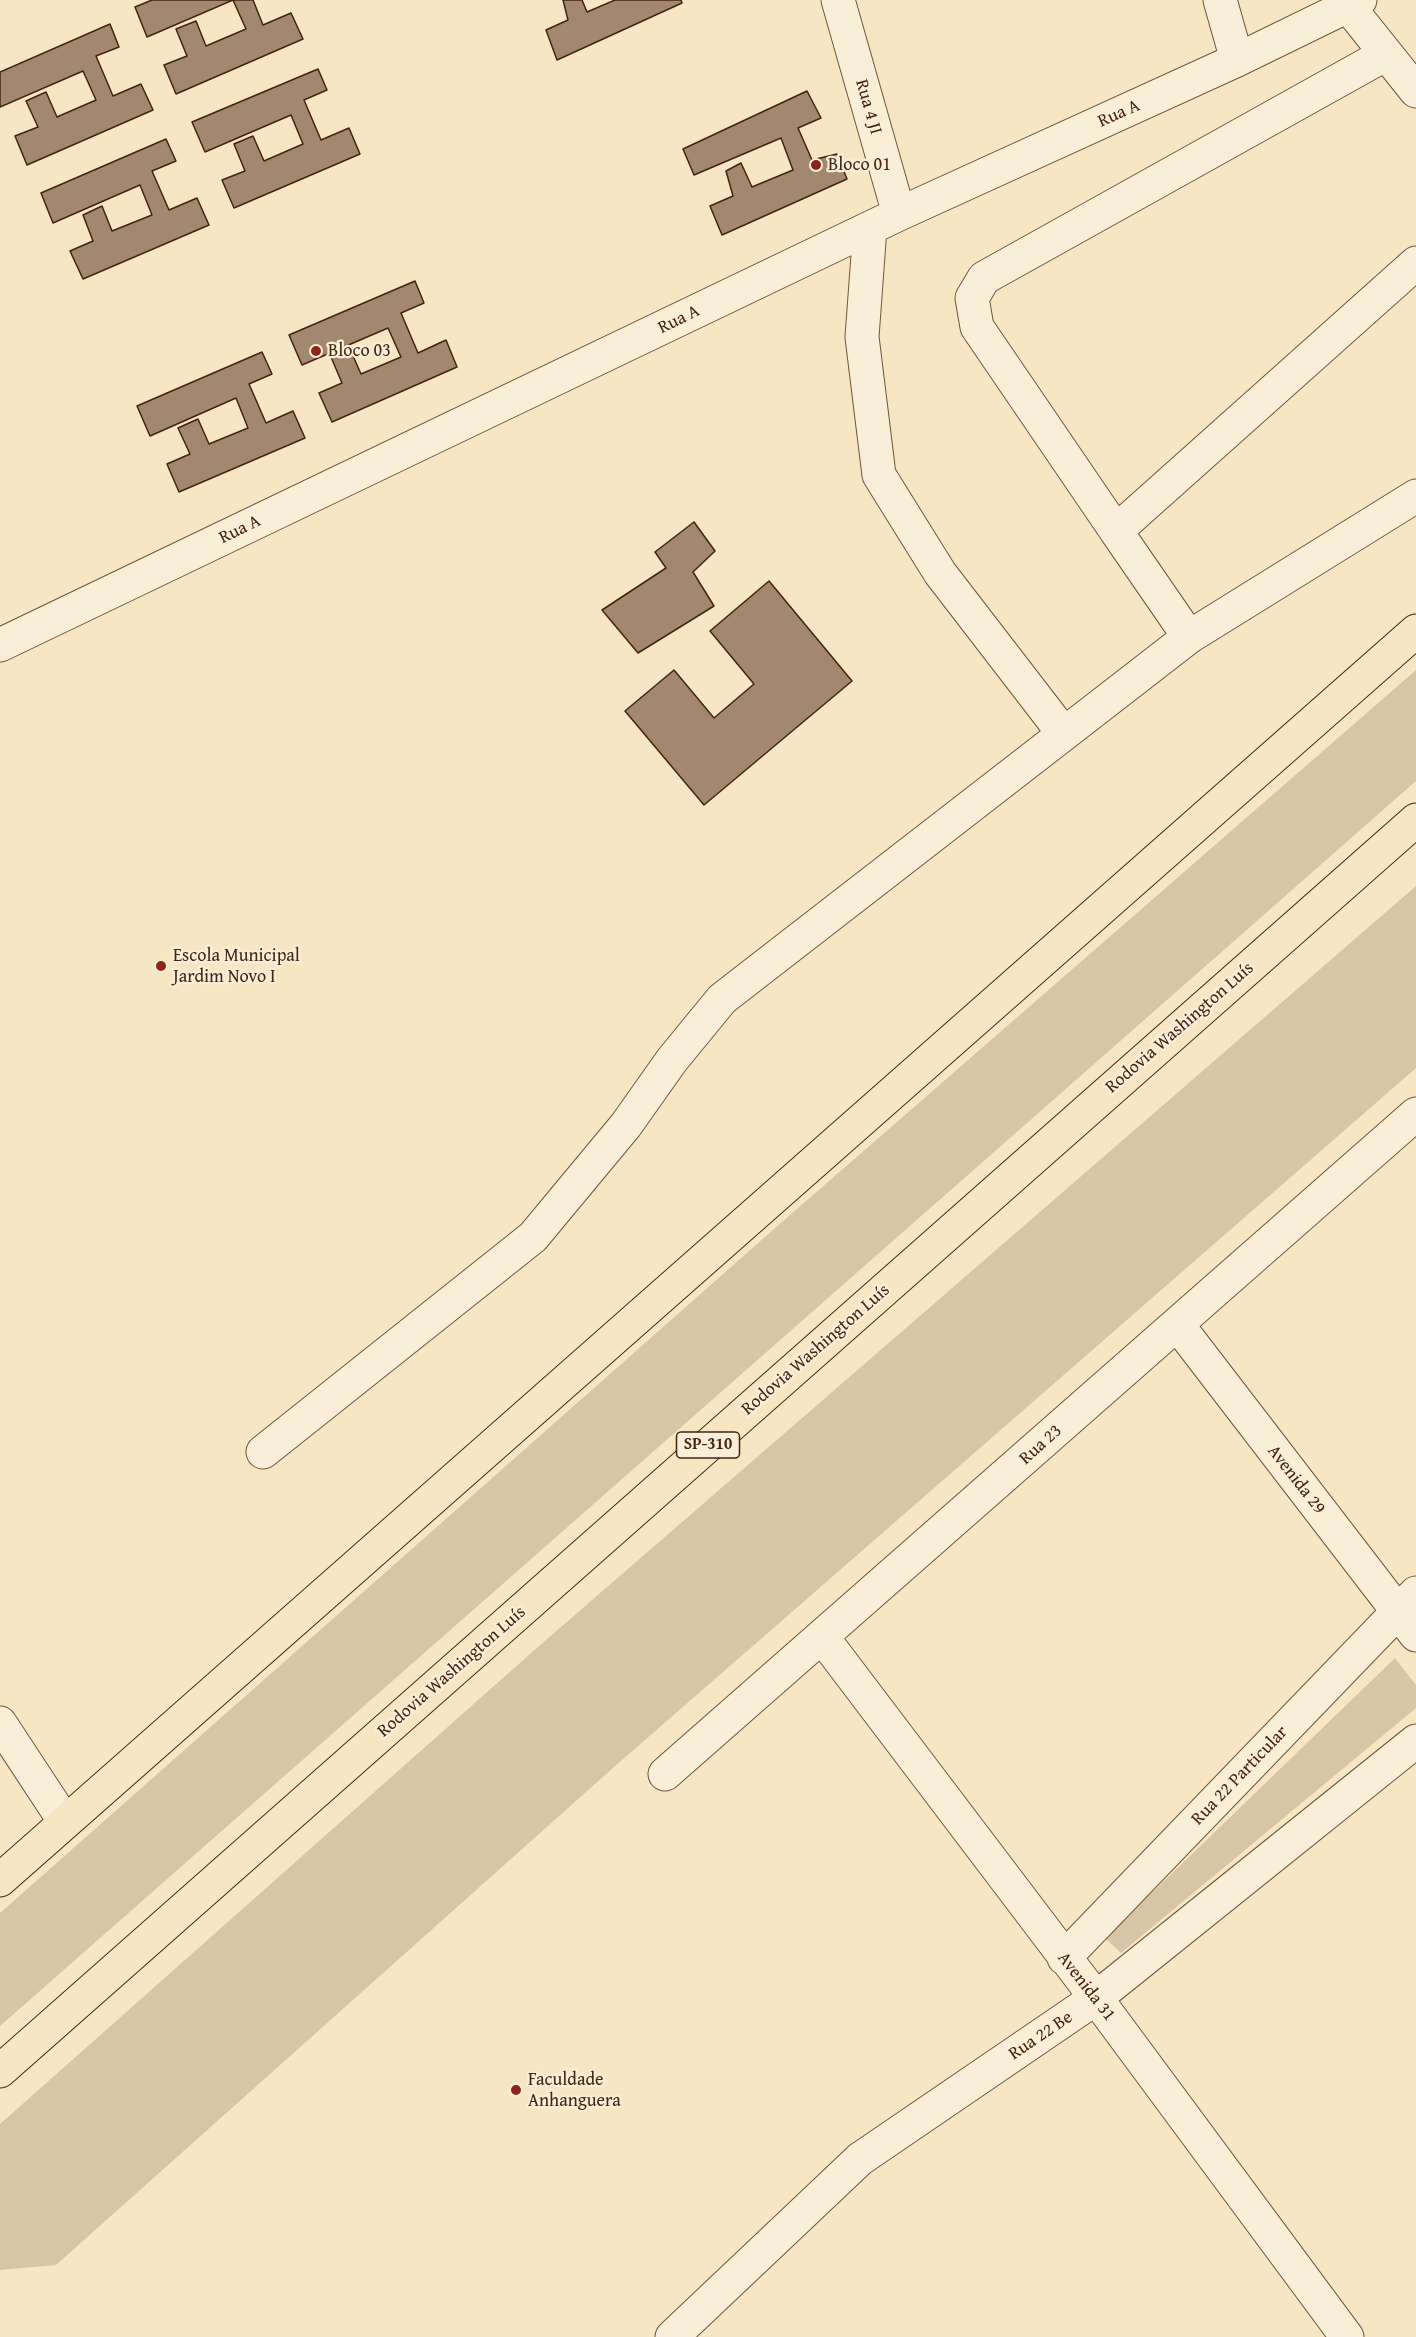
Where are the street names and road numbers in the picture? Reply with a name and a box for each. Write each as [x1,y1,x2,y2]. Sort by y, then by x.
street label: Rua 4 JI [850,77,886,137]
street label: Rua A [1095,95,1143,133]
street label: Rua A [655,301,703,339]
street label: Rua A [216,511,264,549]
street label: Rodovia Washington Luís [1101,958,1259,1098]
street label: Rodovia Washington Luís [737,1280,895,1420]
street label: Rua 23 [1015,1420,1067,1470]
road number: SP-310 [676,1432,740,1458]
street label: Avenida 29 [1262,1441,1330,1519]
street label: Rodovia Washington Luís [373,1602,531,1742]
street label: Rua 22 Particular [1187,1722,1293,1830]
street label: Avenida 31 [1052,1948,1120,2026]
street label: Rua 22 Be [1005,2007,1077,2065]

